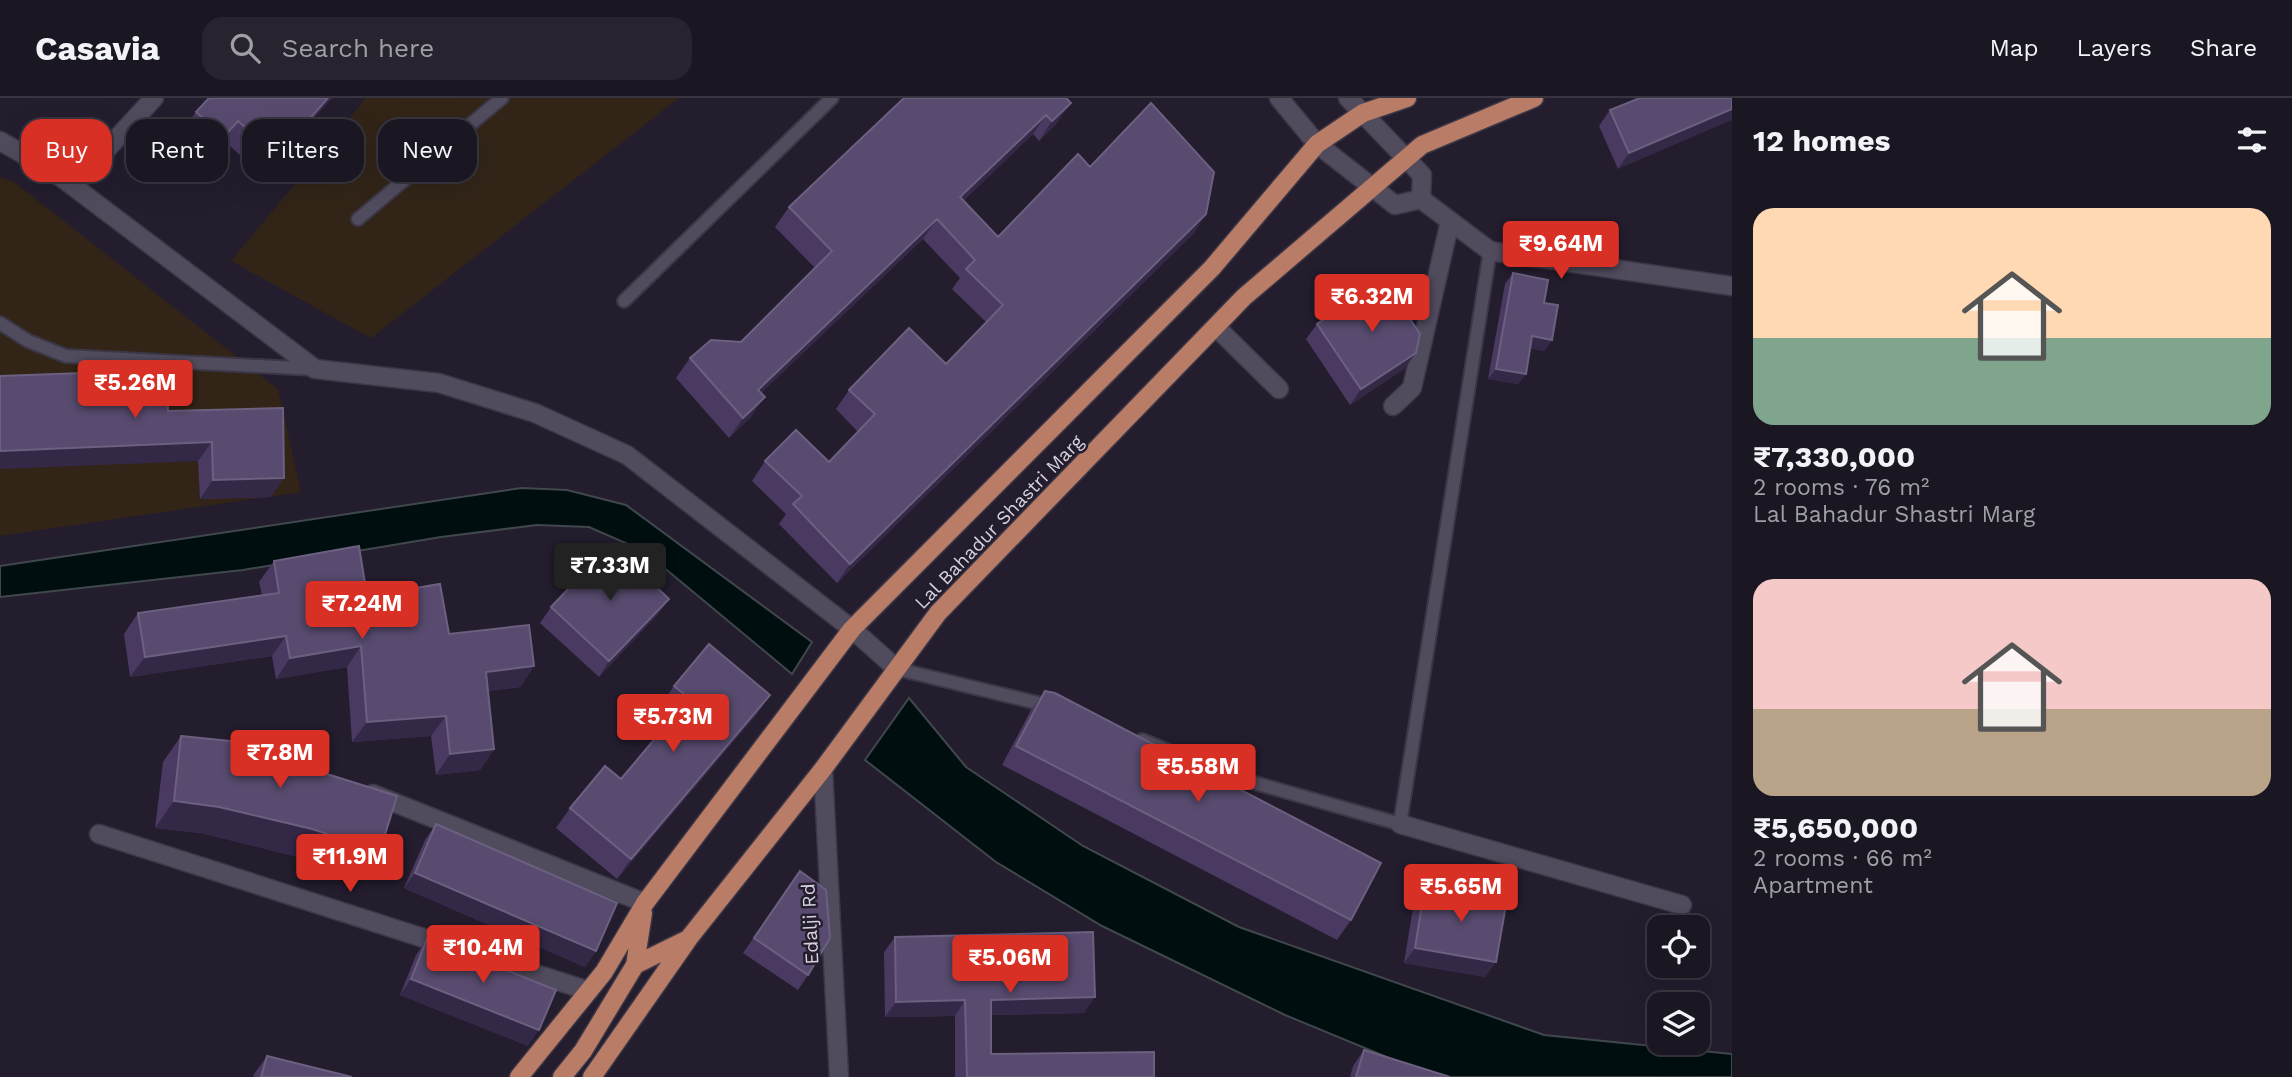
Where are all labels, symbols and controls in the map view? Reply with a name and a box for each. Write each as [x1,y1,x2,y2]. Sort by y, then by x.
search box [202,17,692,80]
text: Casavia [35,29,160,68]
icon: search [226,29,264,67]
text: Search here [282,33,434,63]
text: Map [1990,34,2038,62]
text: Layers [2076,34,2152,62]
text: Share [2190,34,2257,62]
chip: Buy [21,119,112,182]
chip: Rent [126,119,228,182]
chip: Filters [242,119,364,182]
chip: New [378,119,477,182]
icon: filters [2233,121,2271,159]
text: 12 homes [1753,123,1891,158]
pin: ₹9.64M [1504,222,1618,281]
text: ₹9.64M [1519,230,1603,257]
icon: home [1949,253,2075,379]
pin: ₹6.32M [1315,274,1429,334]
text: ₹6.32M [1331,283,1413,310]
pin: ₹5.26M [78,360,192,420]
text: ₹5.26M [94,369,176,396]
street label: Lal Bahadur Shastri Marg [910,430,1089,614]
text: ₹7,330,000 [1753,439,1915,474]
text: 2 rooms · 76 m² [1753,474,1929,501]
text: Lal Bahadur Shastri Marg [1753,501,2035,528]
pin: ₹7.33M [553,544,667,603]
text: ₹7.33M [570,552,650,579]
pin: ₹7.24M [305,582,419,641]
text: ₹7.24M [322,590,402,617]
icon: home [1949,624,2075,750]
pin: ₹5.73M [616,694,730,754]
text: ₹5.73M [633,703,713,730]
pin: ₹7.8M [231,730,329,790]
text: ₹7.8M [246,739,314,766]
pin: ₹5.58M [1141,744,1255,804]
text: ₹5.58M [1157,753,1239,780]
text: ₹5,650,000 [1753,810,1918,845]
pin: ₹11.9M [293,834,407,894]
text: ₹11.9M [312,843,388,870]
text: 2 rooms · 66 m² [1753,845,1932,872]
pin: ₹5.65M [1404,864,1518,924]
text: Apartment [1753,872,1873,899]
text: ₹5.65M [1420,873,1502,900]
street label: Edalji Rd [796,883,824,965]
map controls [1647,915,1710,1055]
button: locate [1647,915,1710,978]
pin: ₹10.4M [426,926,540,985]
text: ₹10.4M [443,934,523,961]
pin: ₹5.06M [953,936,1067,995]
text: ₹5.06M [968,944,1052,971]
button: layers [1647,992,1710,1055]

